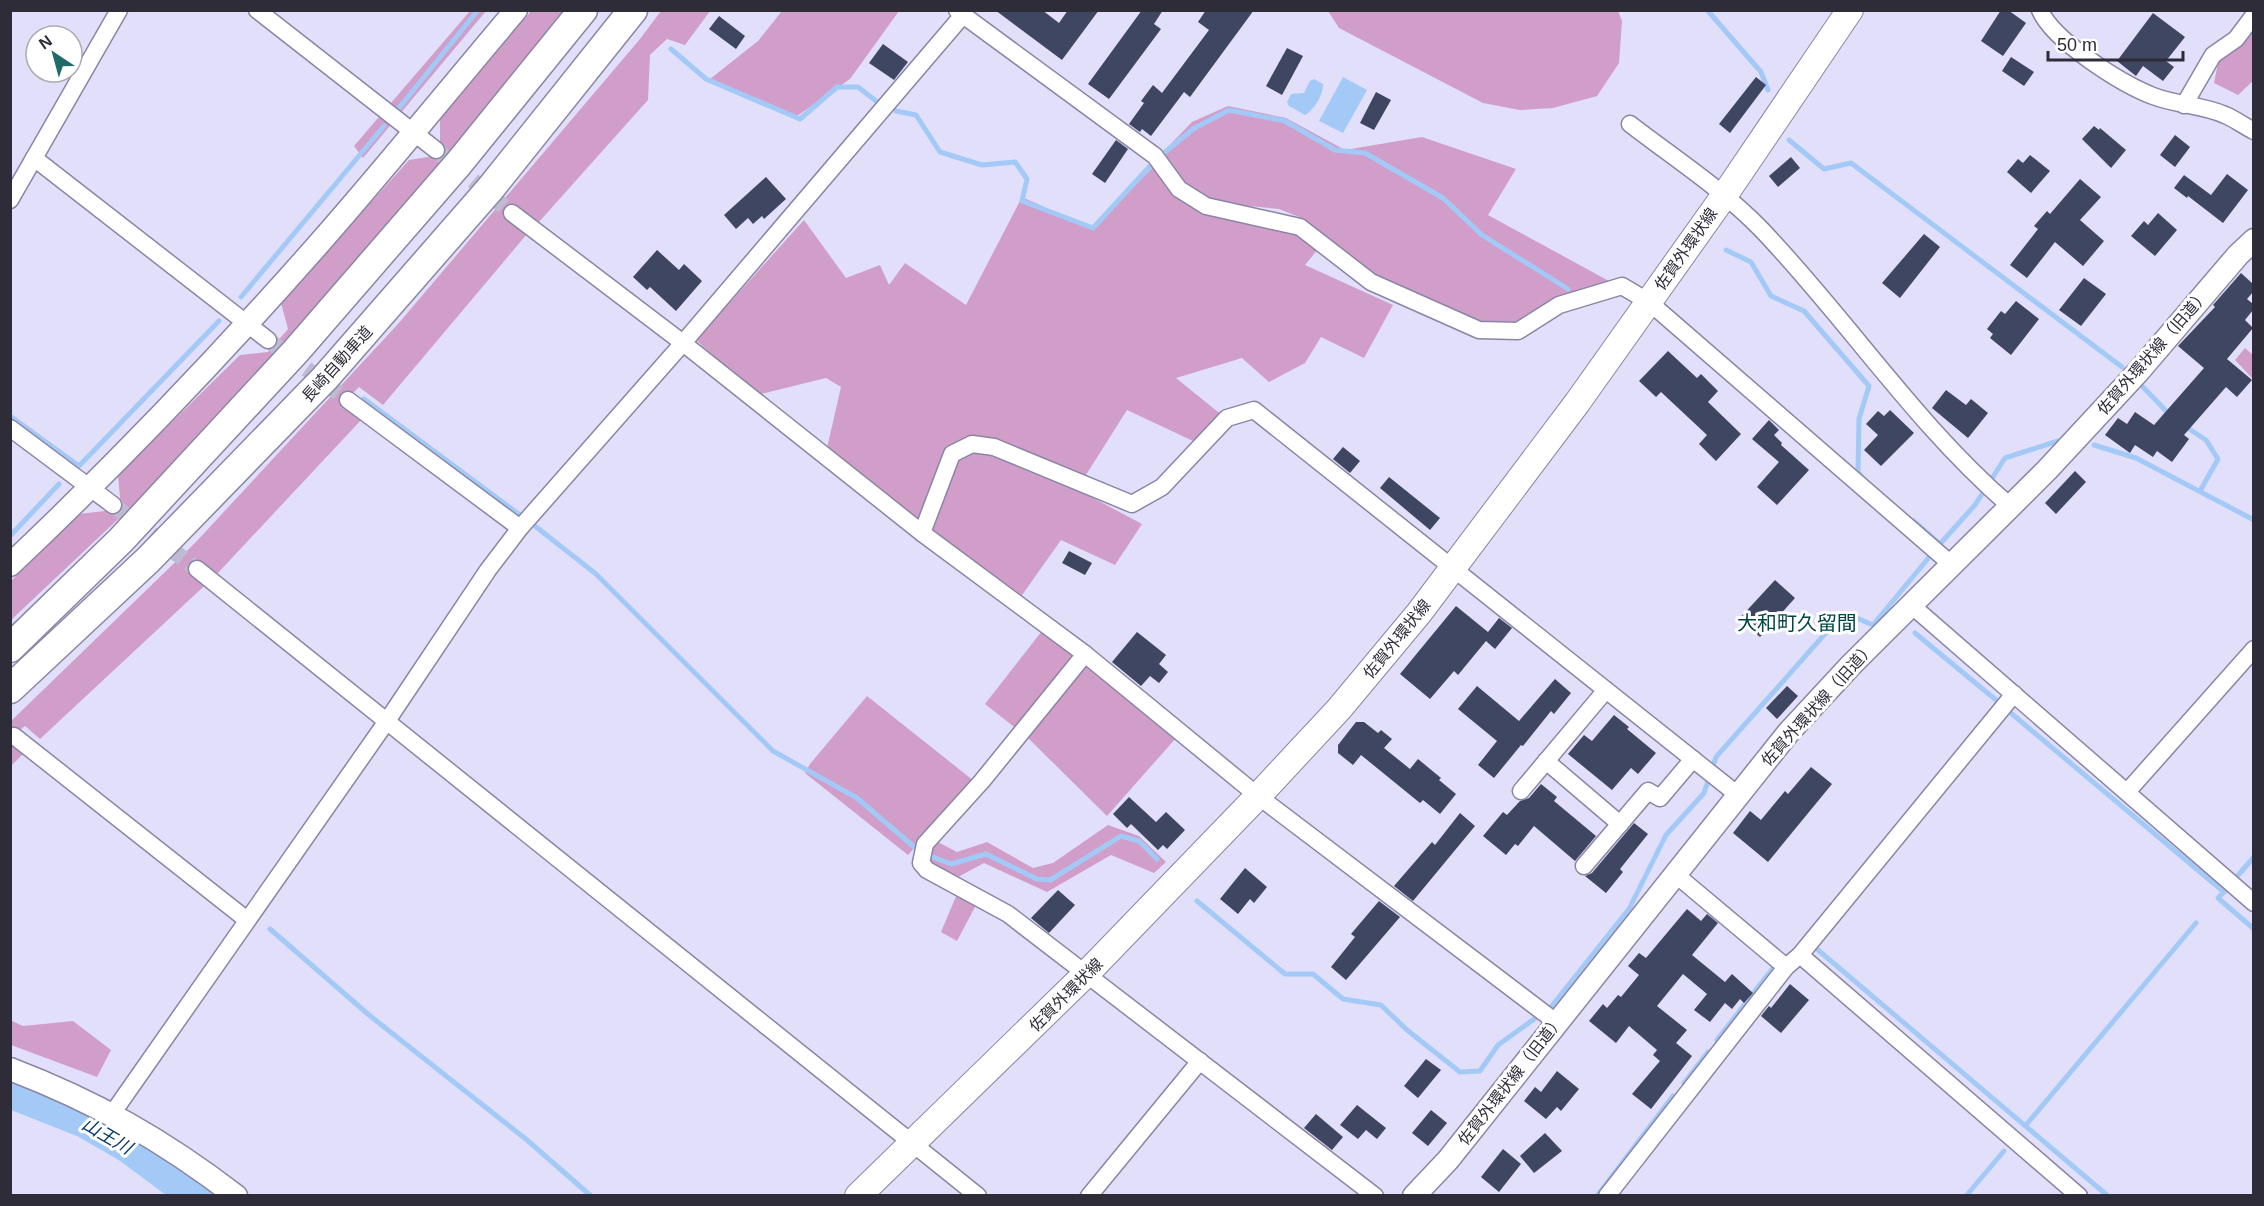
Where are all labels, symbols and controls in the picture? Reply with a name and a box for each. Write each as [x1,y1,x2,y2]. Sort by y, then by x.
north arrow [24,24,84,84]
scale bar [2048,24,2183,62]
text: N [36,32,55,53]
text: 50 m [2057,35,2097,55]
street label: 佐賀外環状線 [1652,205,1720,293]
street label: 佐賀外環状線（旧道） [2094,286,2212,418]
street label: 長崎自動車道 [299,323,375,405]
street label: 佐賀外環状線 [1360,596,1434,682]
district label: 大和町久留間 [1737,612,1857,634]
street label: 佐賀外環状線（旧道） [1758,639,1878,769]
street label: 佐賀外環状線 [1026,955,1106,1035]
street label: 佐賀外環状線（旧道） [1455,1012,1567,1148]
water label: 山王川 [79,1114,137,1159]

